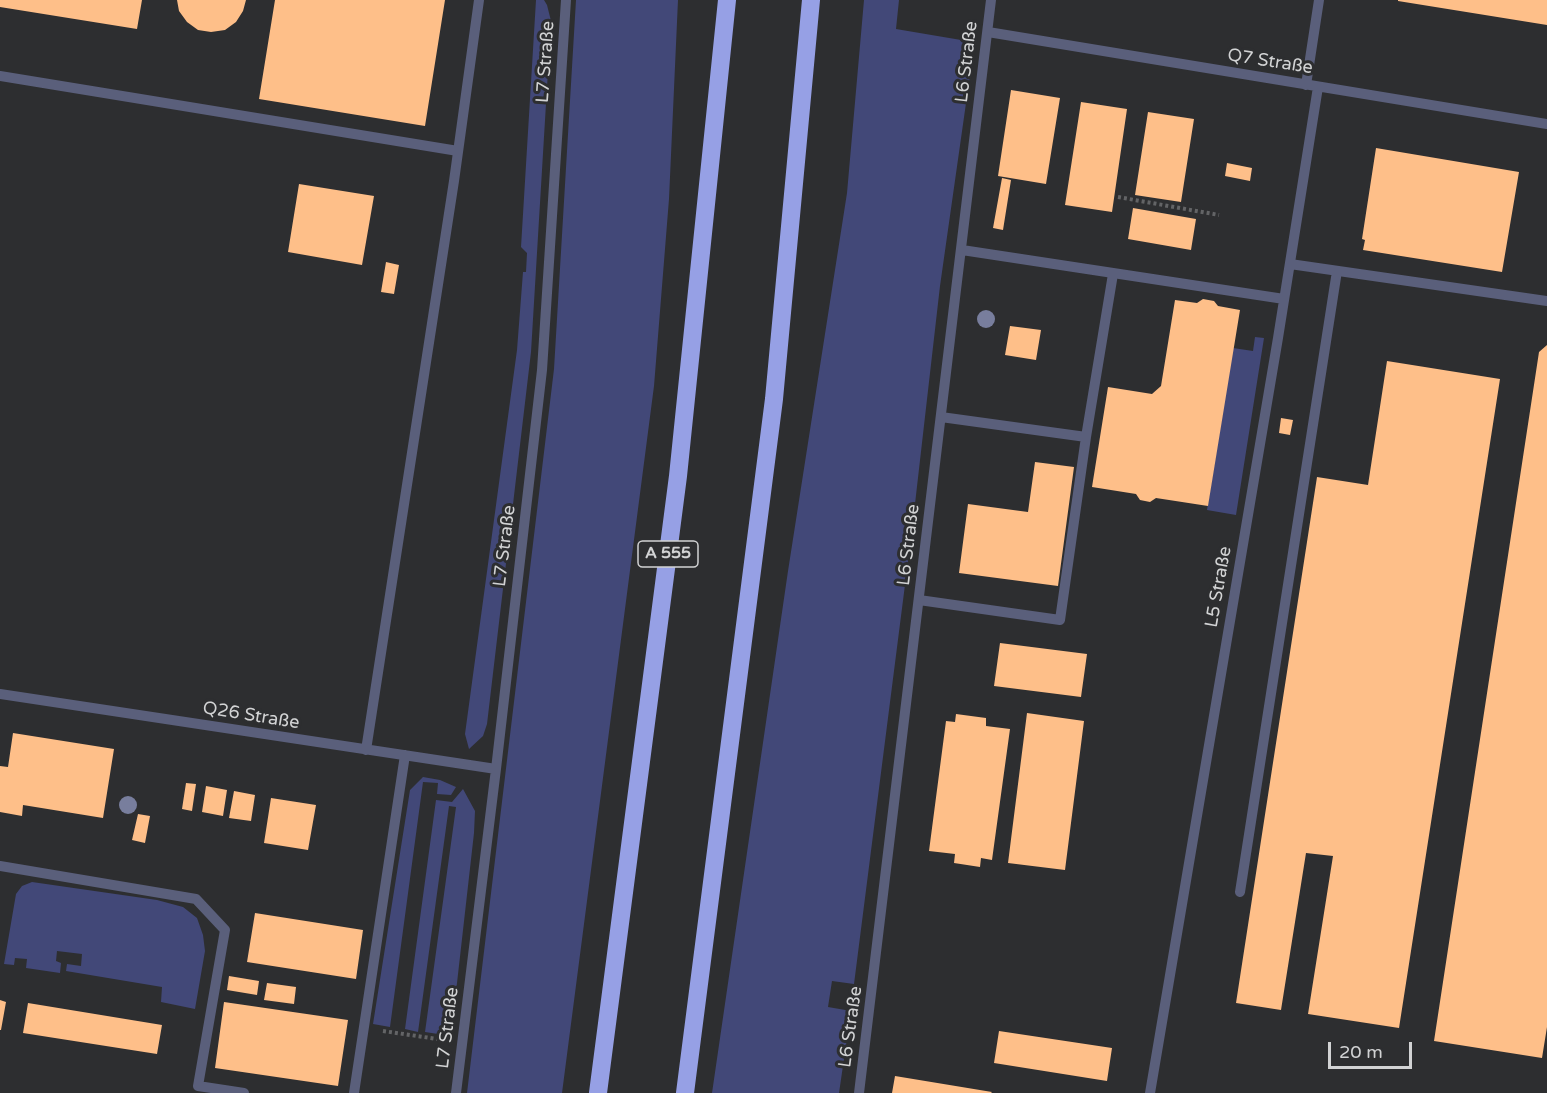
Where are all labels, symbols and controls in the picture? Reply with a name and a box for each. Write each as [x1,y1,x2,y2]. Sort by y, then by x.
street label: L7 Straße [532,20,560,104]
street label: L6 Straße [951,20,983,104]
street label: Q7 Straße [1226,45,1314,79]
street label: L6 Straße [893,503,925,587]
street label: L7 Straße [489,504,521,588]
road number: A 555 [638,541,698,567]
street label: L5 Straße [1201,545,1237,629]
street label: Q26 Straße [201,698,301,734]
street label: L6 Straße [835,985,867,1069]
street label: L7 Straße [432,986,464,1070]
scale bar [1331,1030,1415,1068]
text: 20 m [1339,1041,1383,1063]

